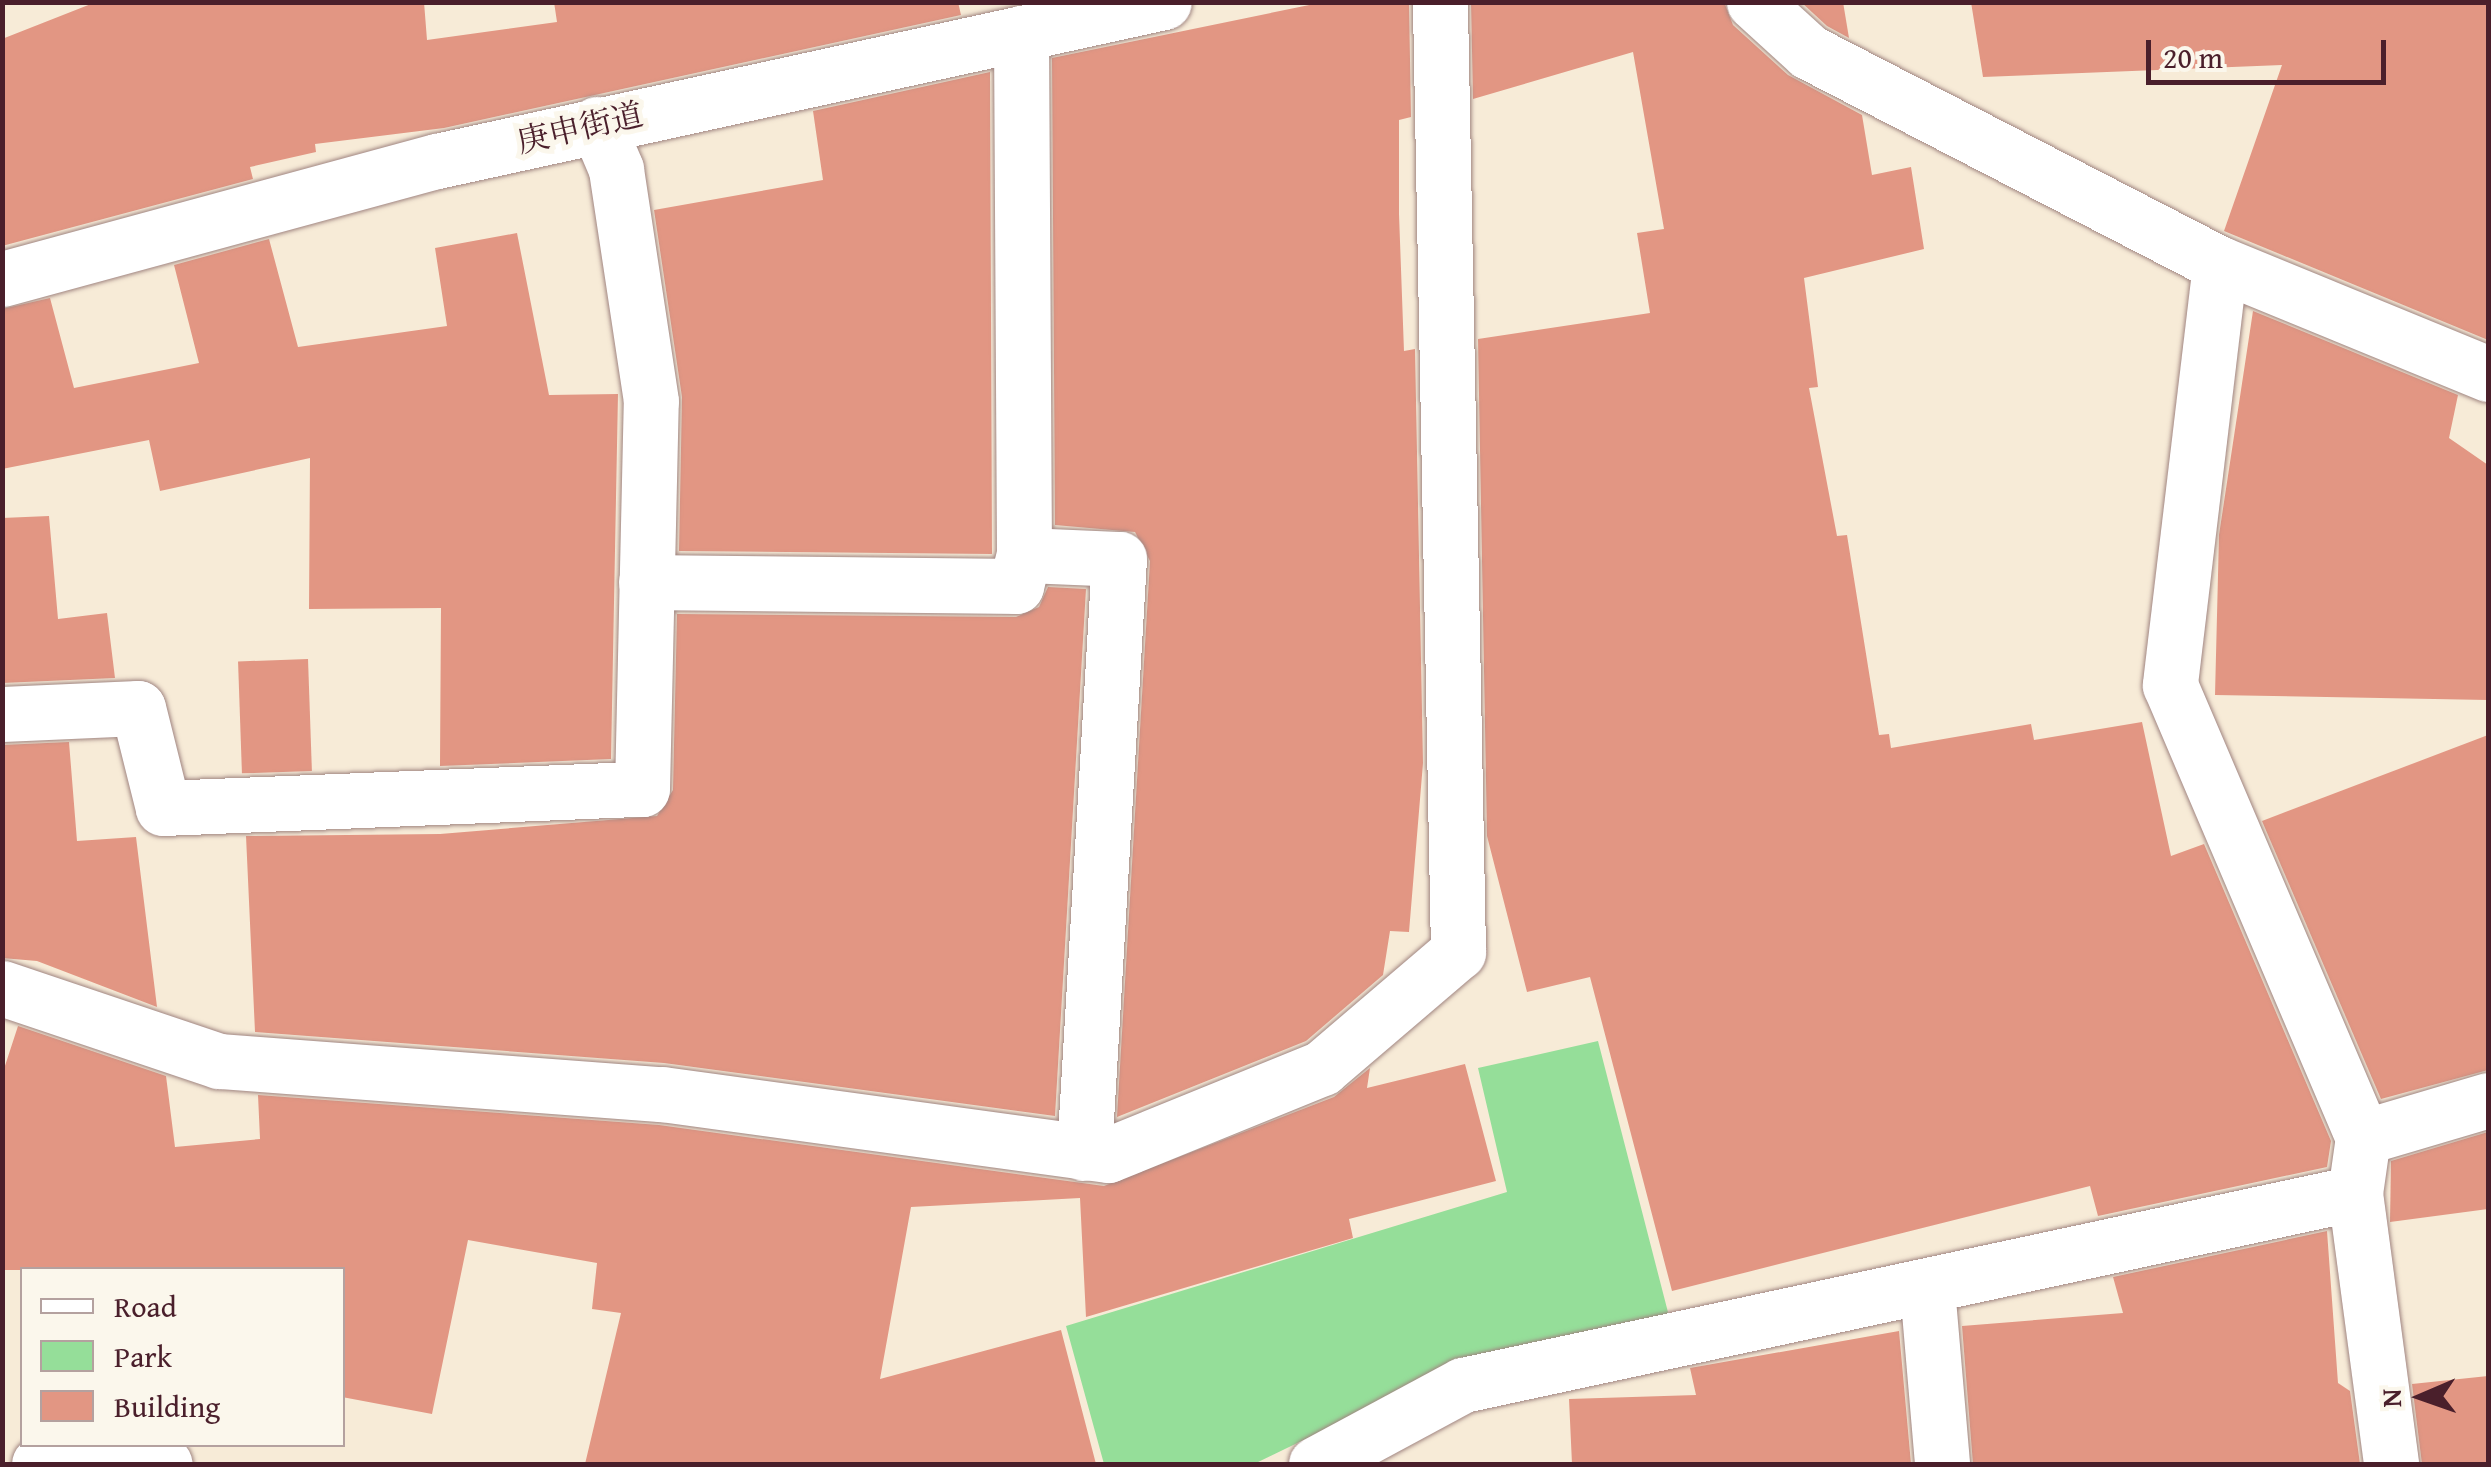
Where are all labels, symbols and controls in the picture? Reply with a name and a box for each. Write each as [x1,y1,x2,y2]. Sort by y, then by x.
scale bar [2151,20,2391,82]
text: 20 m [2163,35,2223,79]
street label: 庚申街道 [513,95,647,161]
legend [20,1267,345,1447]
text: Road [114,1284,177,1328]
text: Park [114,1334,172,1378]
north arrow [2371,1347,2471,1447]
text: Building [114,1384,220,1428]
text: N [2370,1388,2411,1408]

